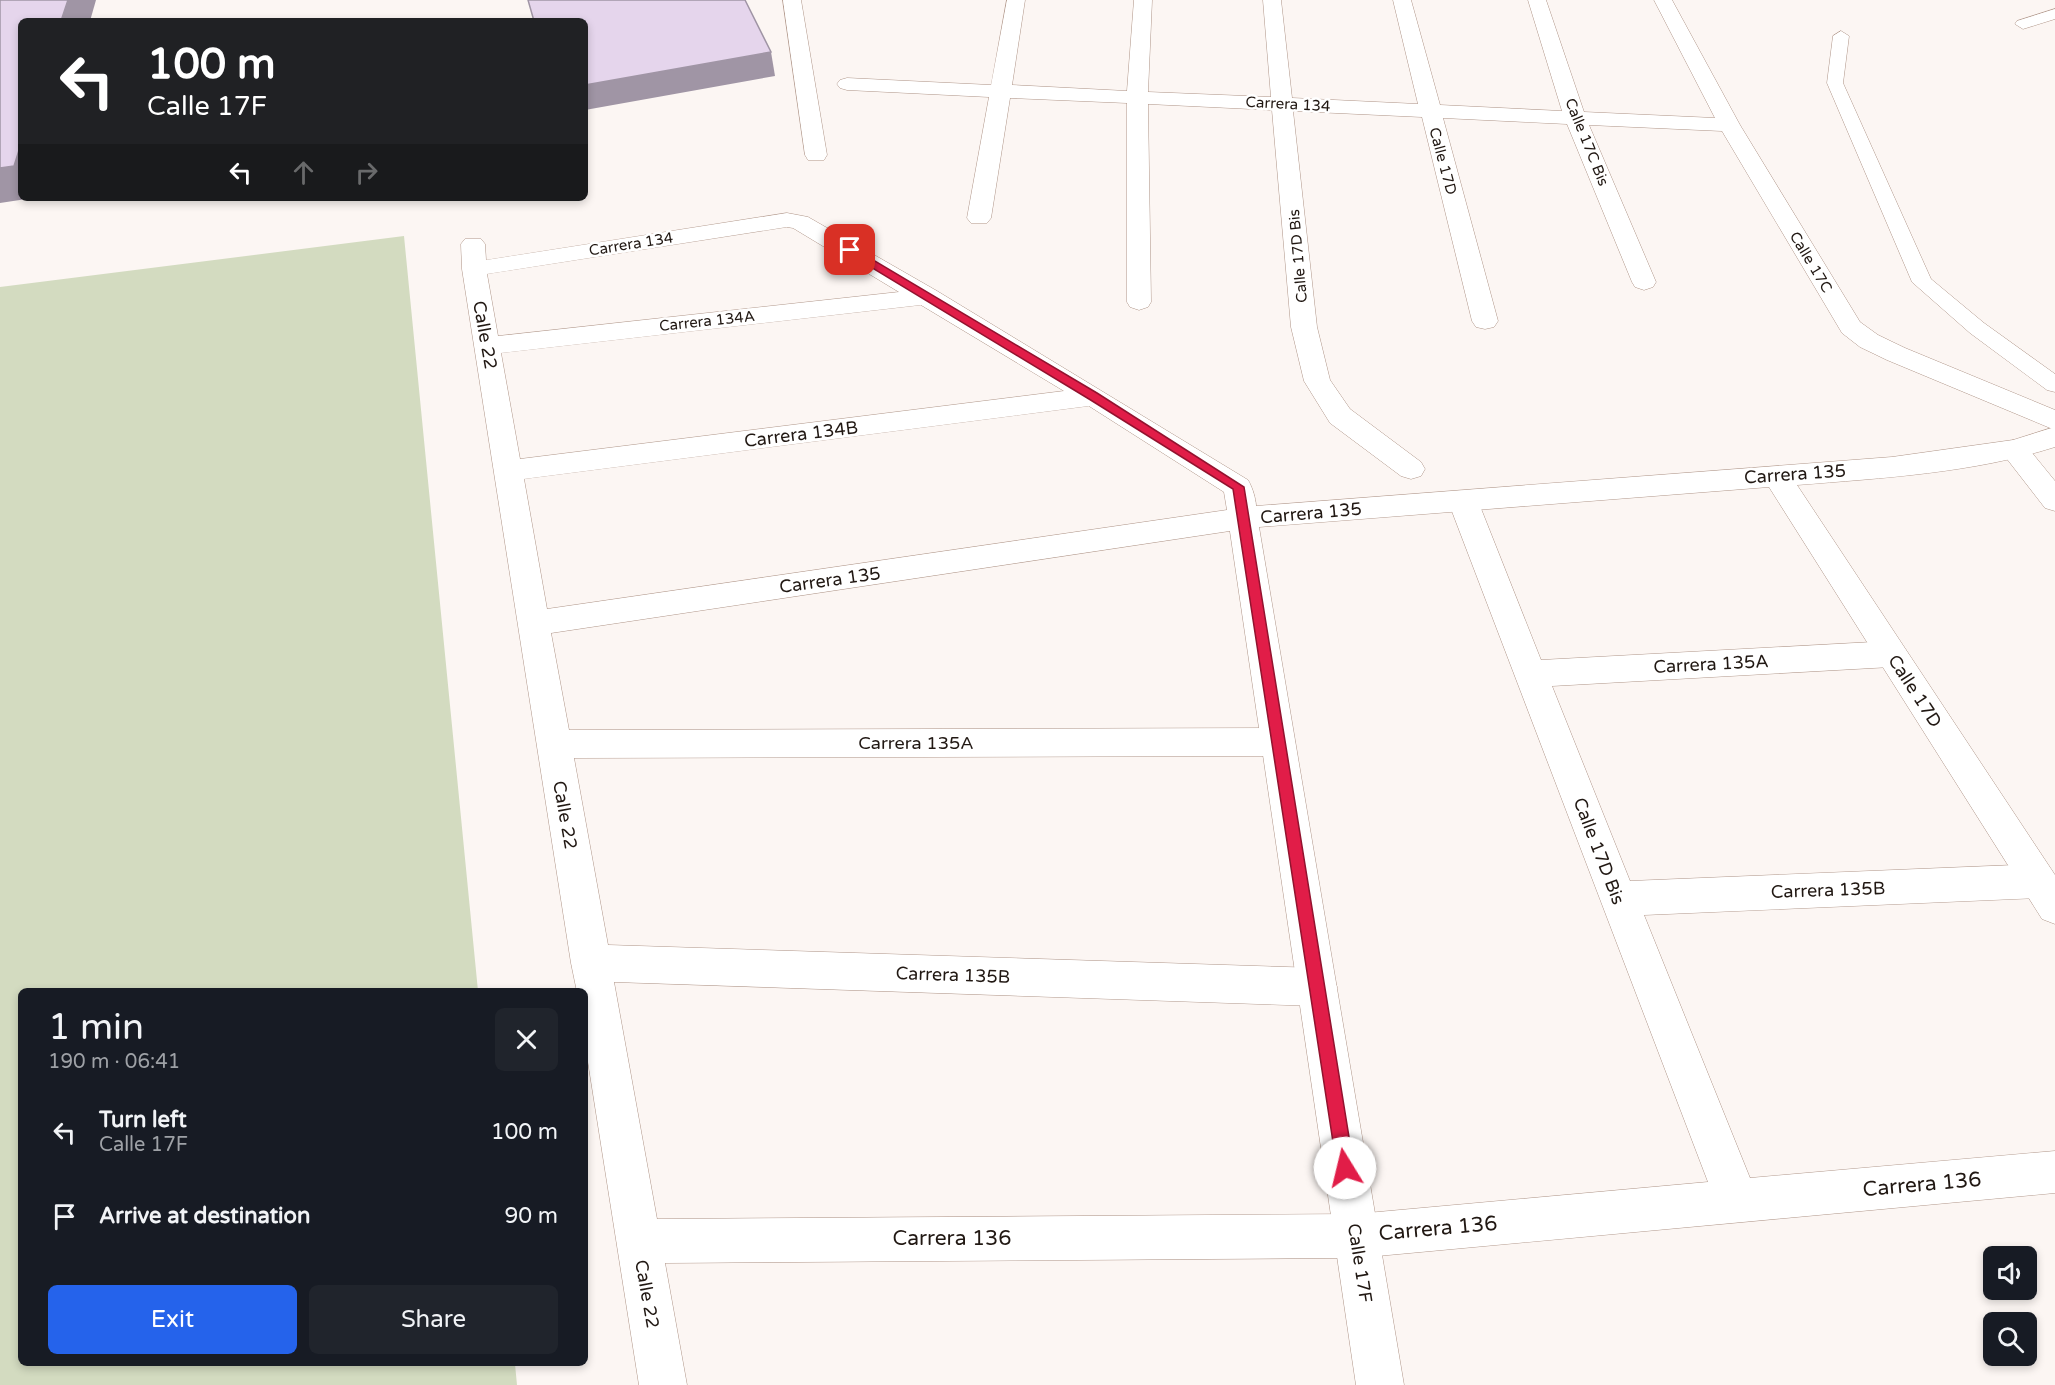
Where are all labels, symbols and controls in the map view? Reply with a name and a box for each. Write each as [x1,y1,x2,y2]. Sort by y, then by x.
text: 100 m [147,39,276,90]
icon: left [48,42,126,120]
text: Calle 17F [147,90,267,123]
street label: Carrera 134 [1245,93,1331,115]
street label: Calle 17C Bis [1561,95,1613,189]
street label: Calle 17D [1425,125,1461,197]
icon: left [224,156,257,189]
icon: ahead [287,156,320,189]
icon: right [350,156,383,189]
street label: Calle 17D Bis [1285,208,1311,304]
pin [824,224,875,275]
street label: Carrera 134 [588,228,674,260]
street label: Calle 17C [1786,228,1836,296]
icon: arrive [833,233,866,266]
street label: Calle 22 [468,299,502,371]
street label: Carrera 134A [658,307,756,335]
street label: Carrera 134B [743,416,859,452]
street label: Carrera 135 [1743,459,1847,489]
street label: Carrera 135 [1259,498,1363,528]
street label: Carrera 135 [778,562,882,598]
street label: Carrera 135A [1653,650,1769,678]
street label: Calle 17D [1883,650,1947,732]
street label: Carrera 135A [858,732,974,754]
street label: Calle 22 [548,779,582,851]
street label: Calle 17D Bis [1569,794,1629,908]
street label: Carrera 135B [1770,877,1886,903]
street label: Carrera 135B [895,962,1011,988]
text: 1 min [48,1006,144,1049]
button: close [495,1008,558,1071]
text: 190 m · 06:41 [48,1050,180,1074]
text: Turn left [99,1107,187,1133]
icon: left [48,1116,81,1149]
text: 100 m [491,1119,558,1145]
text: Calle 17F [99,1133,188,1157]
position arrow [1313,1136,1377,1200]
street label: Carrera 136 [1862,1167,1982,1202]
icon: arrive [48,1200,81,1233]
text: Arrive at destination [99,1203,310,1229]
text: 90 m [504,1203,558,1229]
street label: Carrera 136 [1378,1211,1498,1246]
street label: Calle 17F [1343,1222,1377,1304]
street label: Carrera 136 [893,1226,1011,1251]
map controls [1983,1246,2037,1366]
button: sound [1983,1246,2037,1300]
street label: Calle 22 [630,1258,664,1330]
button: Exit [48,1285,297,1354]
button: Share [309,1285,558,1354]
button: search [1983,1312,2037,1366]

